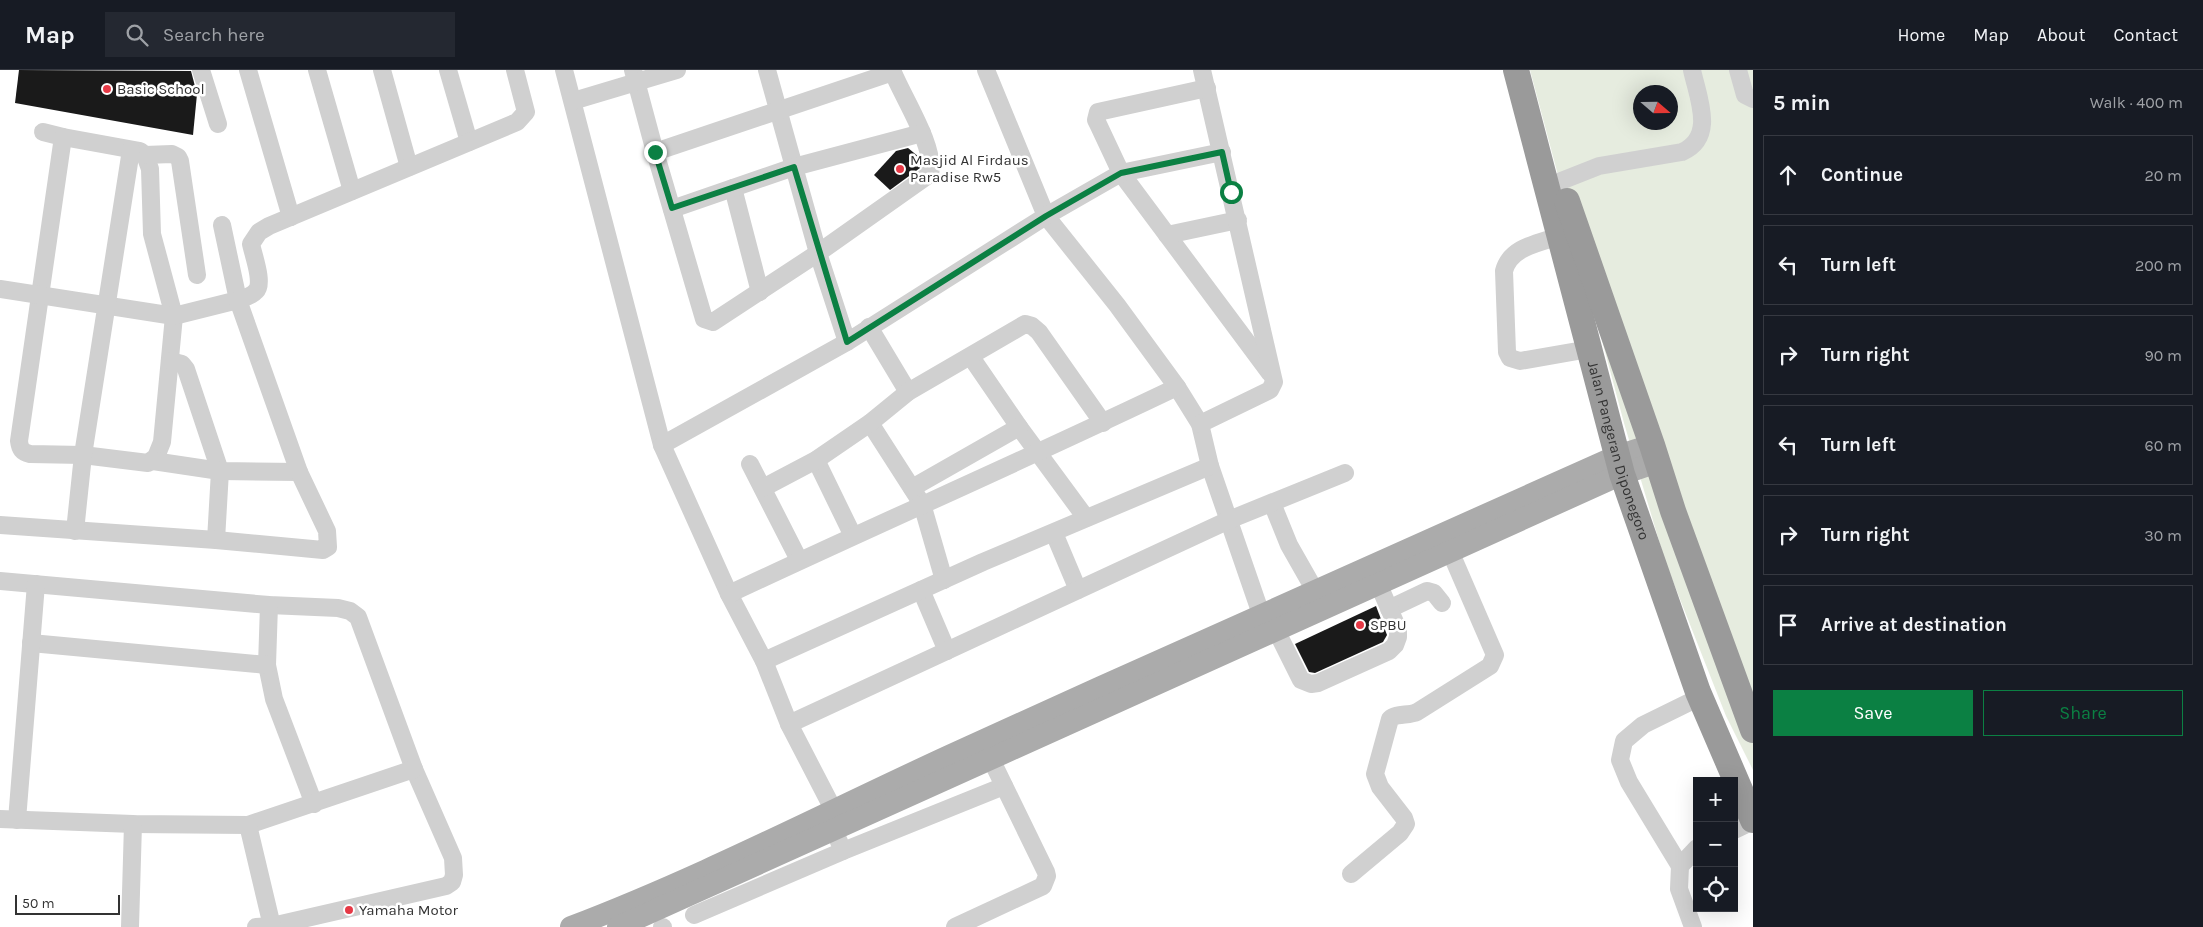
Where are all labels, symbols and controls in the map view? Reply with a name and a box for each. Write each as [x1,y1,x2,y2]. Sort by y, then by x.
search box [105,12,455,57]
text: Map [25,21,75,49]
icon: search [123,21,151,49]
text: Search here [163,24,265,46]
text: Home [1897,24,1945,46]
text: Map [1973,24,2009,46]
text: About [2037,24,2086,46]
text: Contact [2114,24,2178,46]
place label: Basic School [117,80,205,98]
marker: Basic School [101,83,113,95]
north arrow [1633,85,1678,130]
text: 5 min [1773,91,1830,115]
text: Walk · 400 m [2090,93,2183,112]
route end [644,141,667,164]
place label: Masjid Al Firdaus Paradise Rw5 [910,151,1029,186]
icon: ahead [1774,161,1802,189]
marker: Masjid Al Firdaus Paradise Rw5 [894,163,906,175]
text: Continue [1821,164,1903,186]
text: 20 m [2144,166,2182,185]
route start [1220,181,1243,204]
icon: left [1774,251,1802,279]
text: Turn left [1821,254,1896,276]
text: 200 m [2135,256,2182,275]
icon: right [1774,341,1802,369]
text: Turn right [1821,344,1910,366]
text: 90 m [2144,346,2182,365]
street label: Jalan Pangeran Diponegoro [1584,359,1653,542]
icon: left [1774,431,1802,459]
text: Turn left [1821,434,1896,456]
text: 60 m [2145,436,2182,455]
icon: right [1774,521,1802,549]
text: Turn right [1821,524,1910,546]
text: 30 m [2144,526,2182,545]
icon: arrive [1774,611,1802,639]
text: Arrive at destination [1821,614,2007,636]
place label: SPBU [1370,616,1407,634]
marker: SPBU [1354,619,1366,631]
button: Save [1773,690,1973,736]
button: Share [1983,690,2183,736]
map controls [1693,777,1738,912]
button: + [1693,777,1738,822]
button: − [1693,822,1738,867]
button: locate [1693,867,1738,912]
scale bar [15,892,120,915]
text: 50 m [22,895,55,912]
place label: Yamaha Motor [359,901,458,919]
marker: Yamaha Motor [343,904,355,916]

